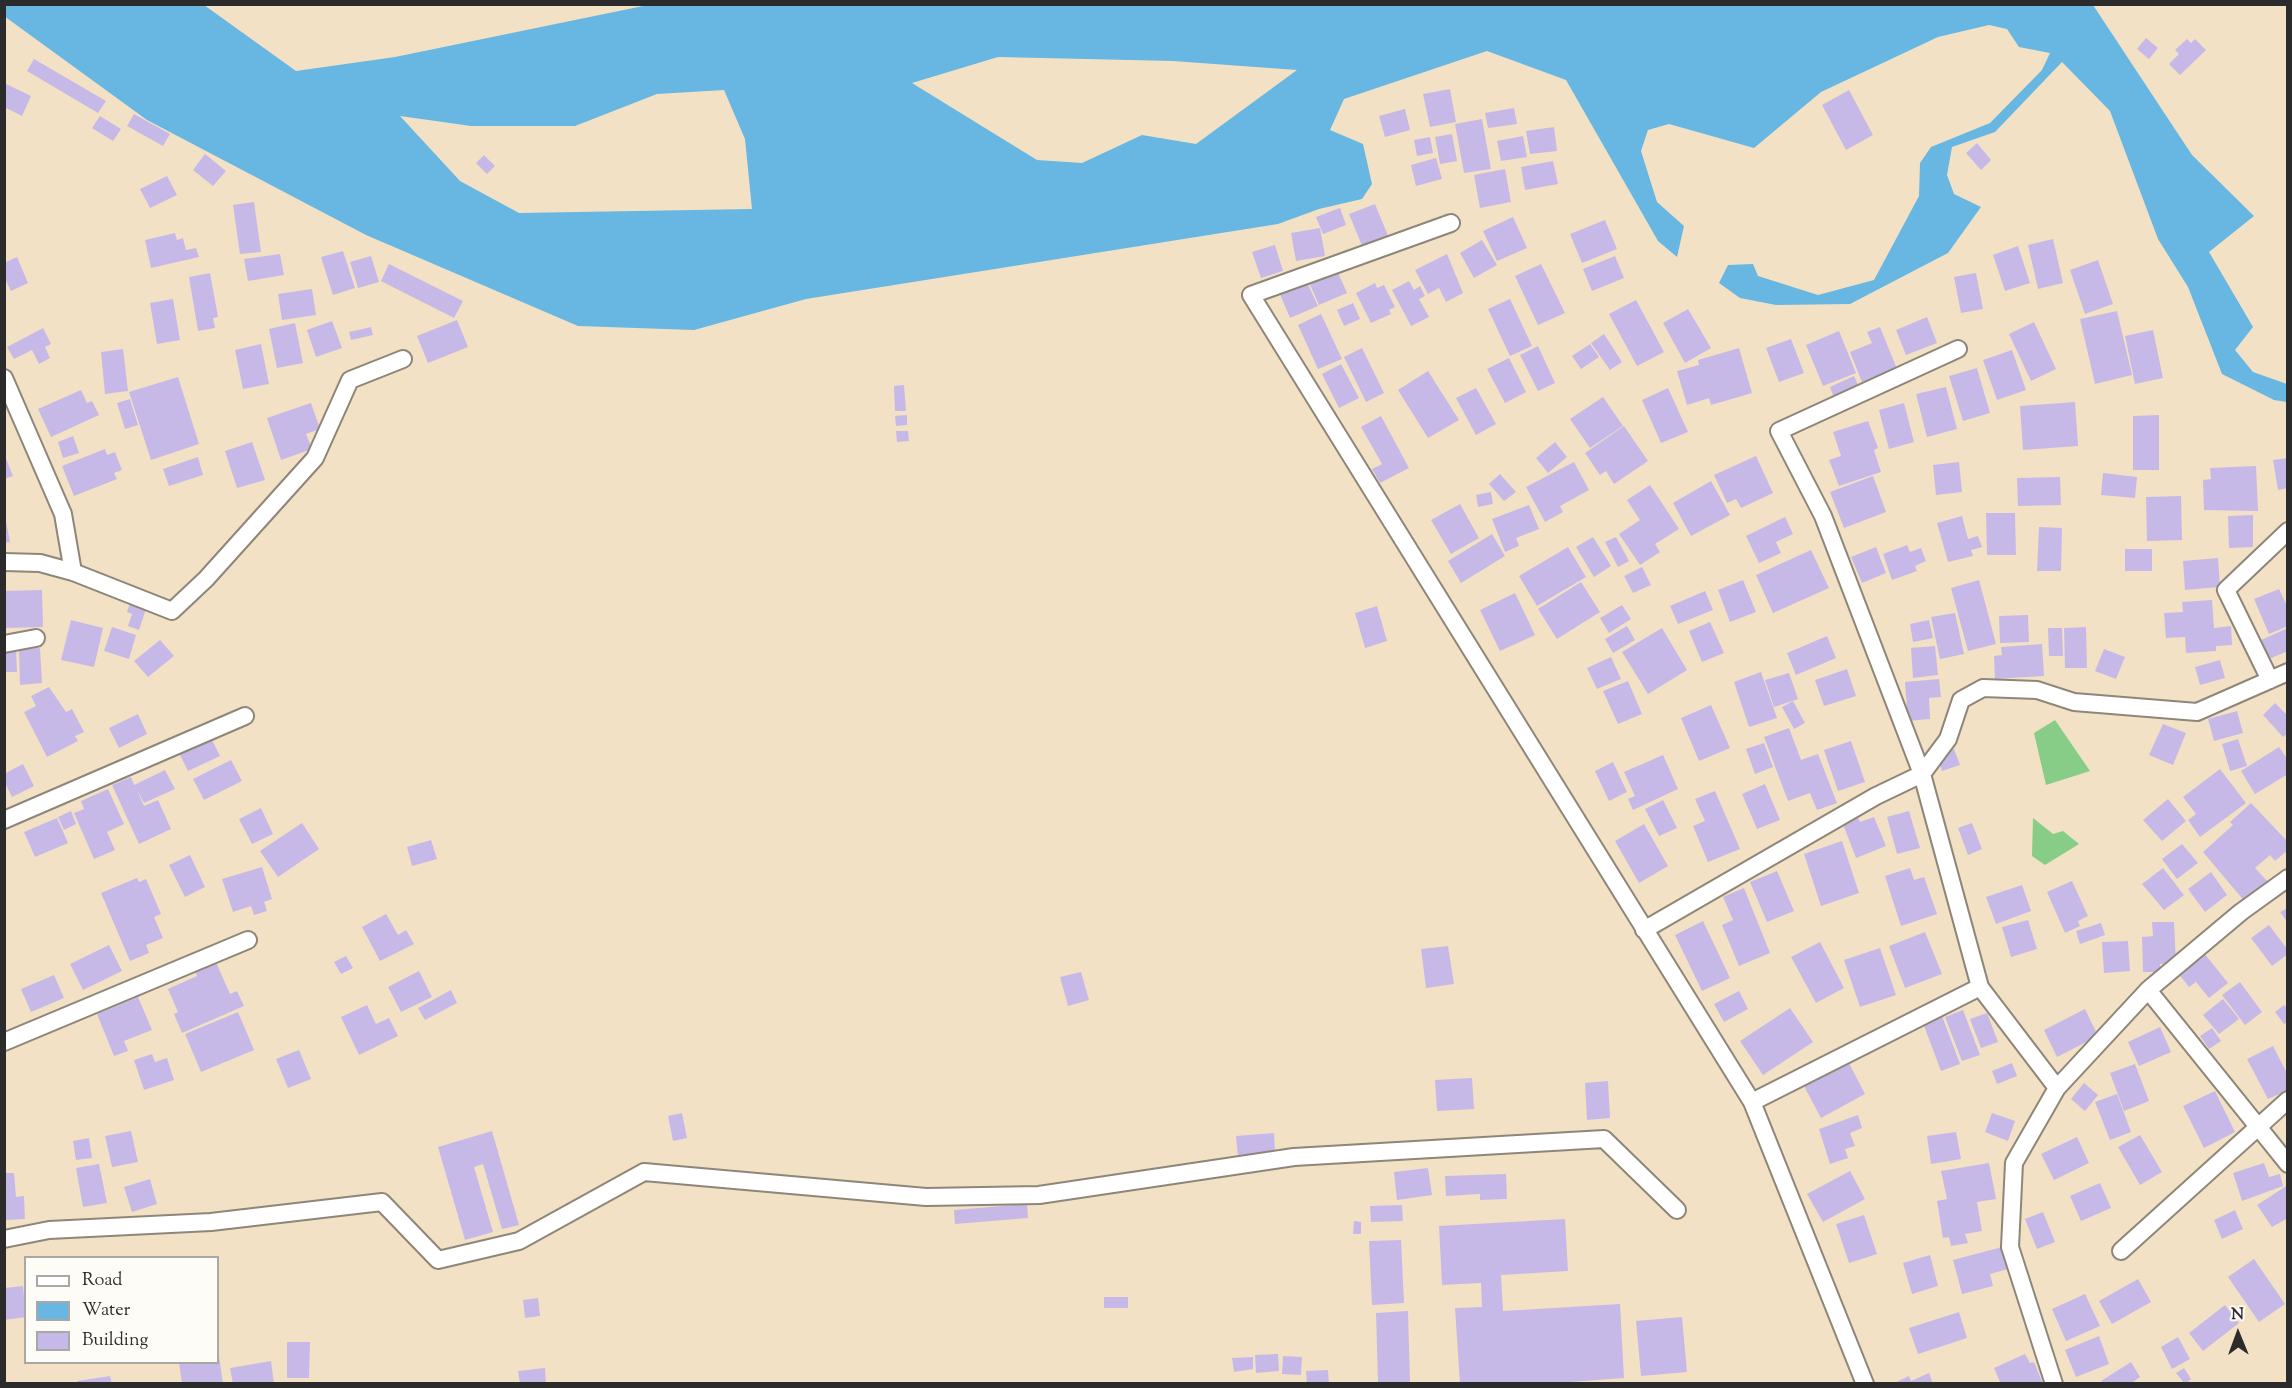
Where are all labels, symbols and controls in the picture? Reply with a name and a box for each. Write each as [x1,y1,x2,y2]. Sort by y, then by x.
legend [24,1256,219,1364]
text: Road [82,1268,122,1294]
text: Water [82,1298,130,1324]
north arrow [2208,1304,2268,1364]
text: N [2231,1304,2244,1327]
text: Building [82,1328,148,1354]

